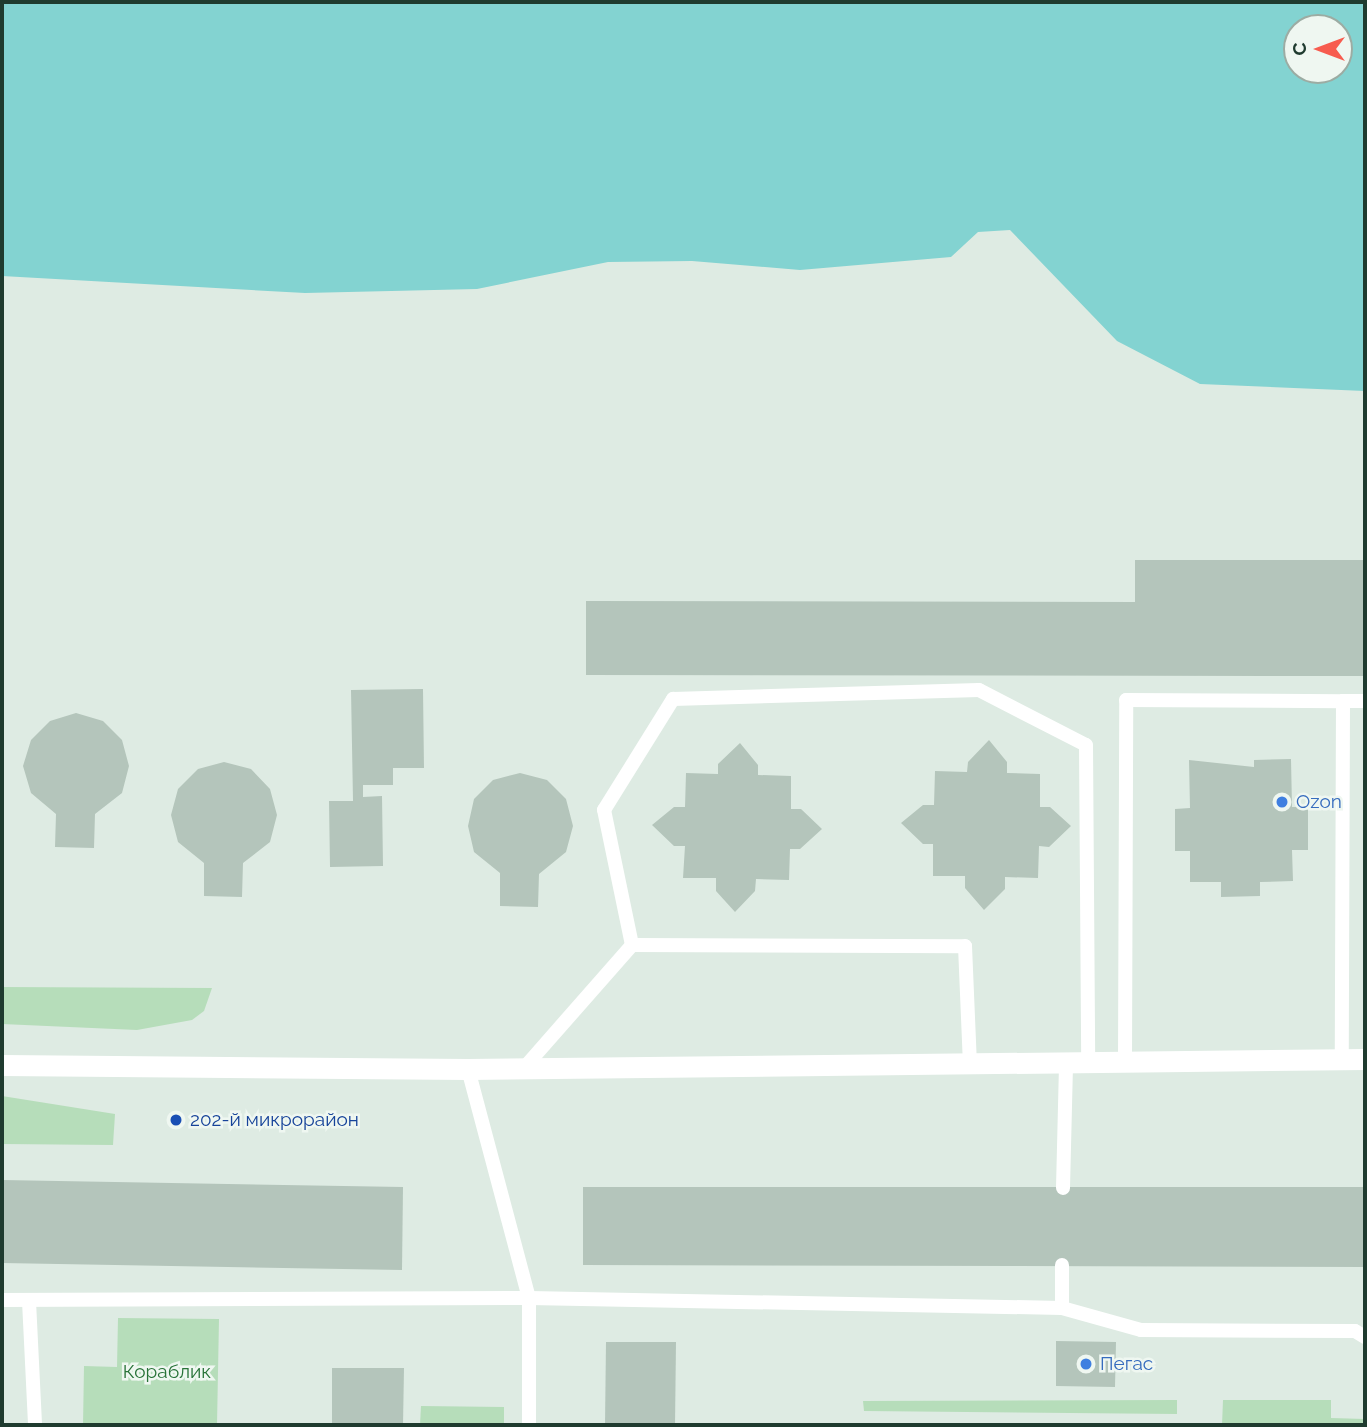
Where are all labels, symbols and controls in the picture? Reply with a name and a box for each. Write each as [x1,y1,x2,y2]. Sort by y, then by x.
north arrow [1283,14,1353,84]
text: С [1288,42,1310,56]
place label: Ozon [1296,791,1342,813]
marker: Ozon [1274,794,1290,810]
place label: 202-й микрорайон [190,1109,359,1131]
marker: 202-й микрорайон [168,1112,184,1128]
place label: Пегас [1100,1353,1153,1375]
marker: Пегас [1078,1356,1094,1372]
park label: Кораблик [123,1361,211,1383]

